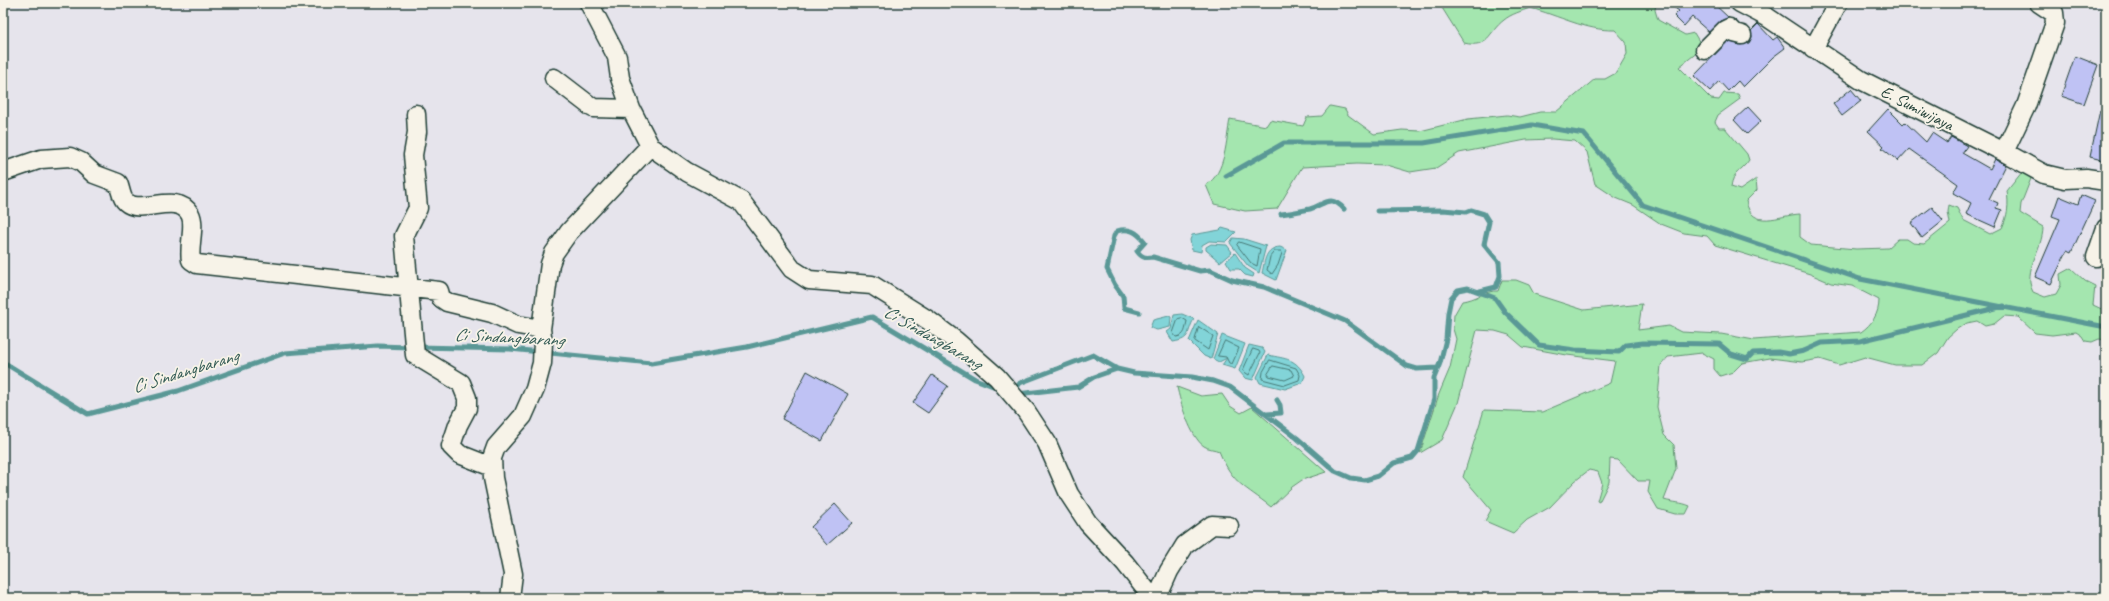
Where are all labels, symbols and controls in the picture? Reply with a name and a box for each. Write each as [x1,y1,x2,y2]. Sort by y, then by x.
street label: E. Sumiwijaya [1877,81,1958,136]
water label: Ci Sindangbarang [880,300,988,375]
water label: Ci Sindangbarang [454,323,567,351]
water label: Ci Sindangbarang [130,344,243,397]

